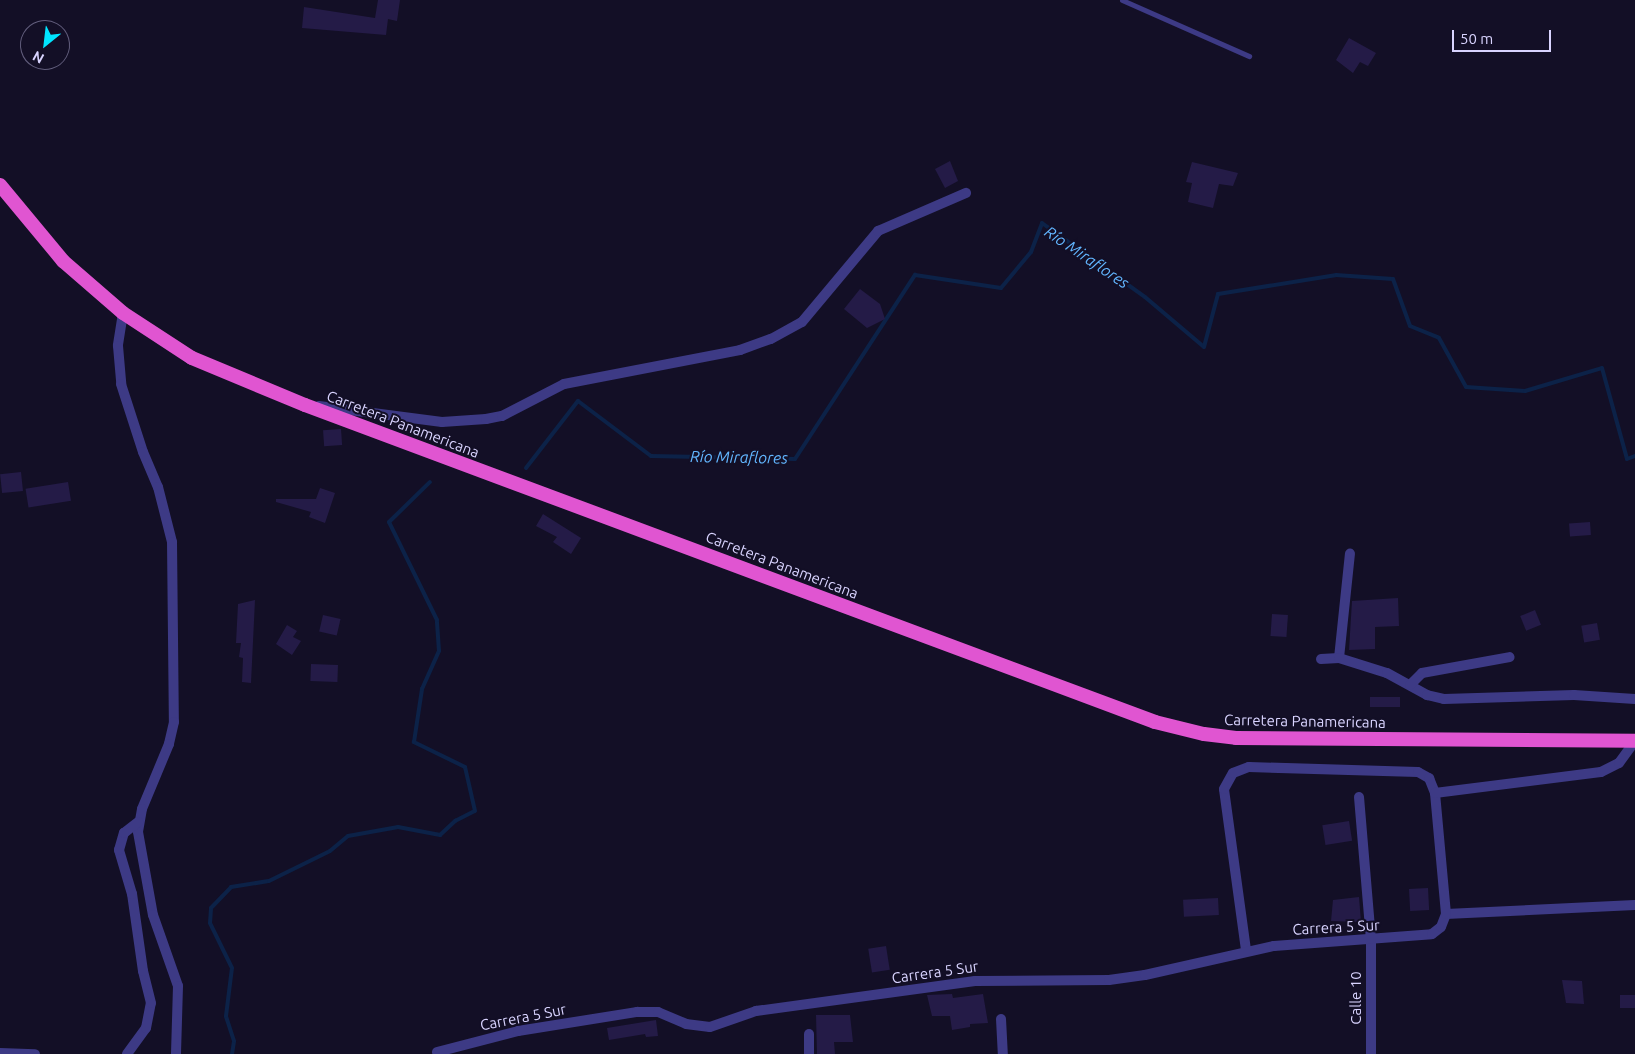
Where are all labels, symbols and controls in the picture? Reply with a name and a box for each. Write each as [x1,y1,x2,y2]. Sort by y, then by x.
north arrow [20,20,70,70]
scale bar [1455,20,1554,52]
text: 50 m [1460,30,1493,47]
text: N [30,48,47,67]
water label: Río Miraflores [1041,222,1133,292]
street label: Carretera Panamericana [324,387,482,461]
water label: Río Miraflores [690,447,788,467]
street label: Carretera Panamericana [703,528,861,602]
street label: Carretera Panamericana [1224,711,1386,731]
street label: Carrera 5 Sur [1292,916,1380,938]
street label: Carrera 5 Sur [890,957,980,987]
street label: Calle 10 [1347,971,1365,1025]
street label: Carrera 5 Sur [478,1000,568,1034]

